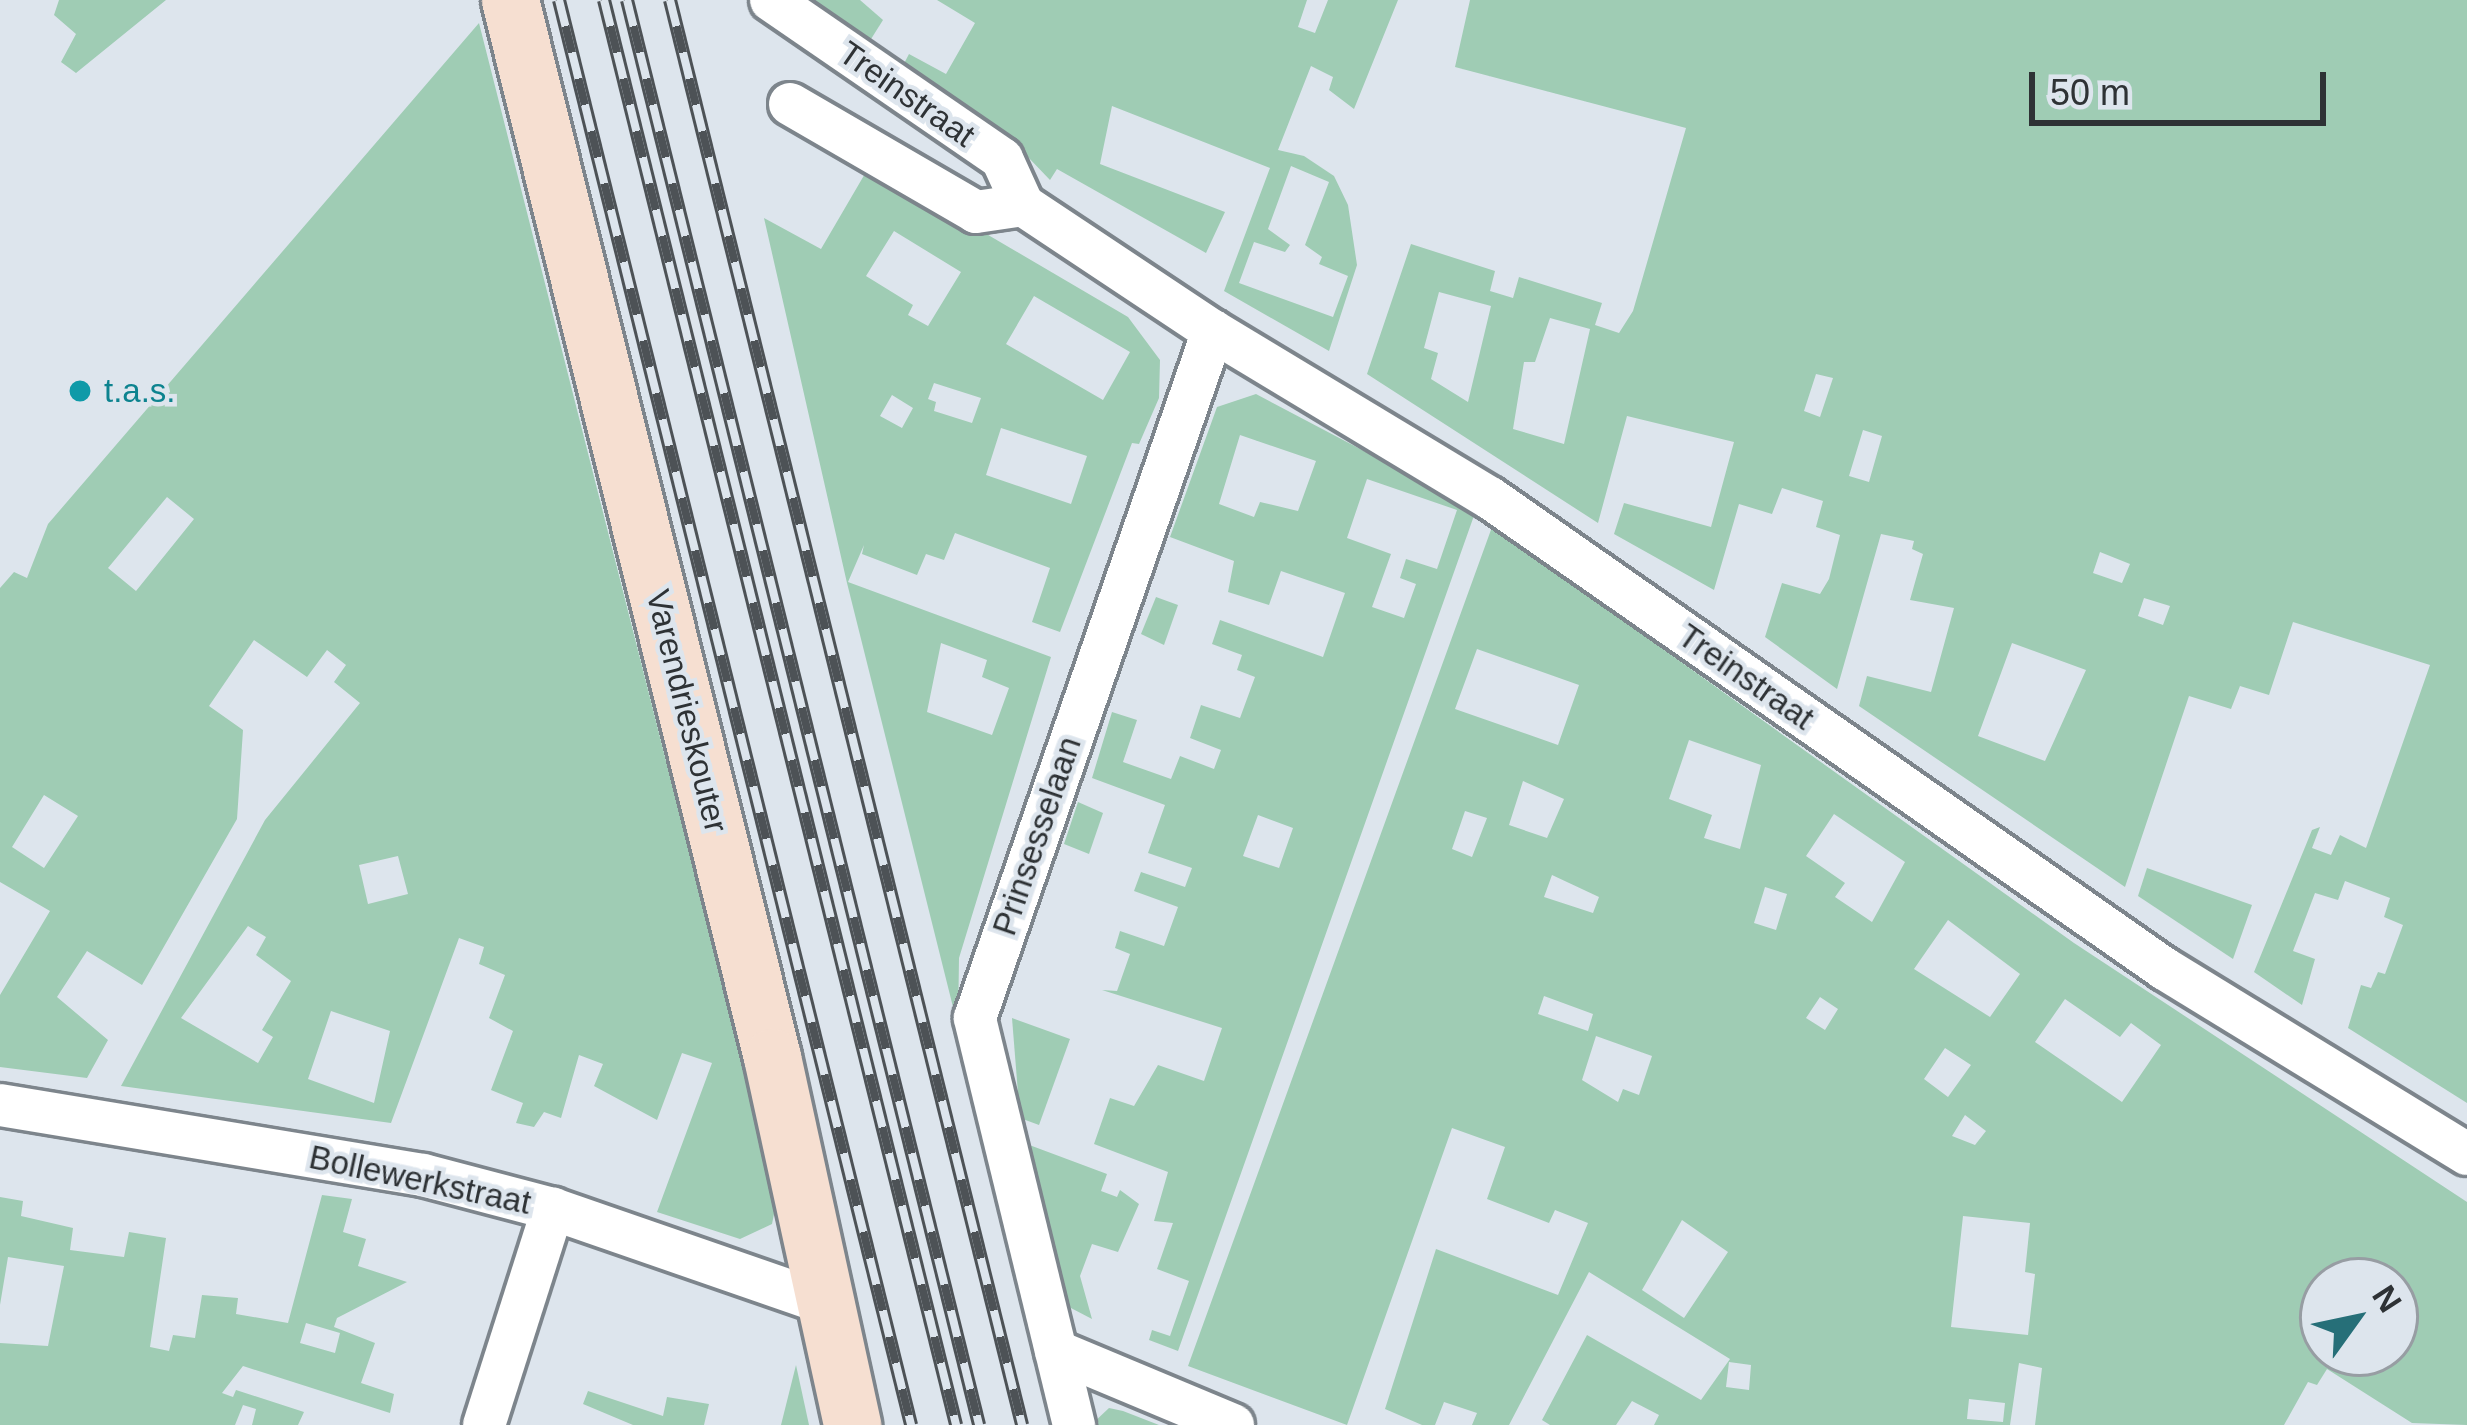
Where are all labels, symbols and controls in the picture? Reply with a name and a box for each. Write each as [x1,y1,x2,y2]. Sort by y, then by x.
street label: Treinstraat [832,33,982,155]
scale bar [2035,48,2332,122]
text: 50 m [2050,72,2130,113]
place label: t.a.s. [104,371,176,411]
marker: t.a.s. [67,378,93,404]
street label: Varendrieskouter [638,585,736,837]
street label: Treinstraat [1671,616,1821,738]
street label: Prinsesselaan [985,732,1089,940]
street label: Bollewerkstraat [306,1137,534,1223]
north arrow [2299,1257,2419,1377]
text: N [2365,1279,2409,1319]

